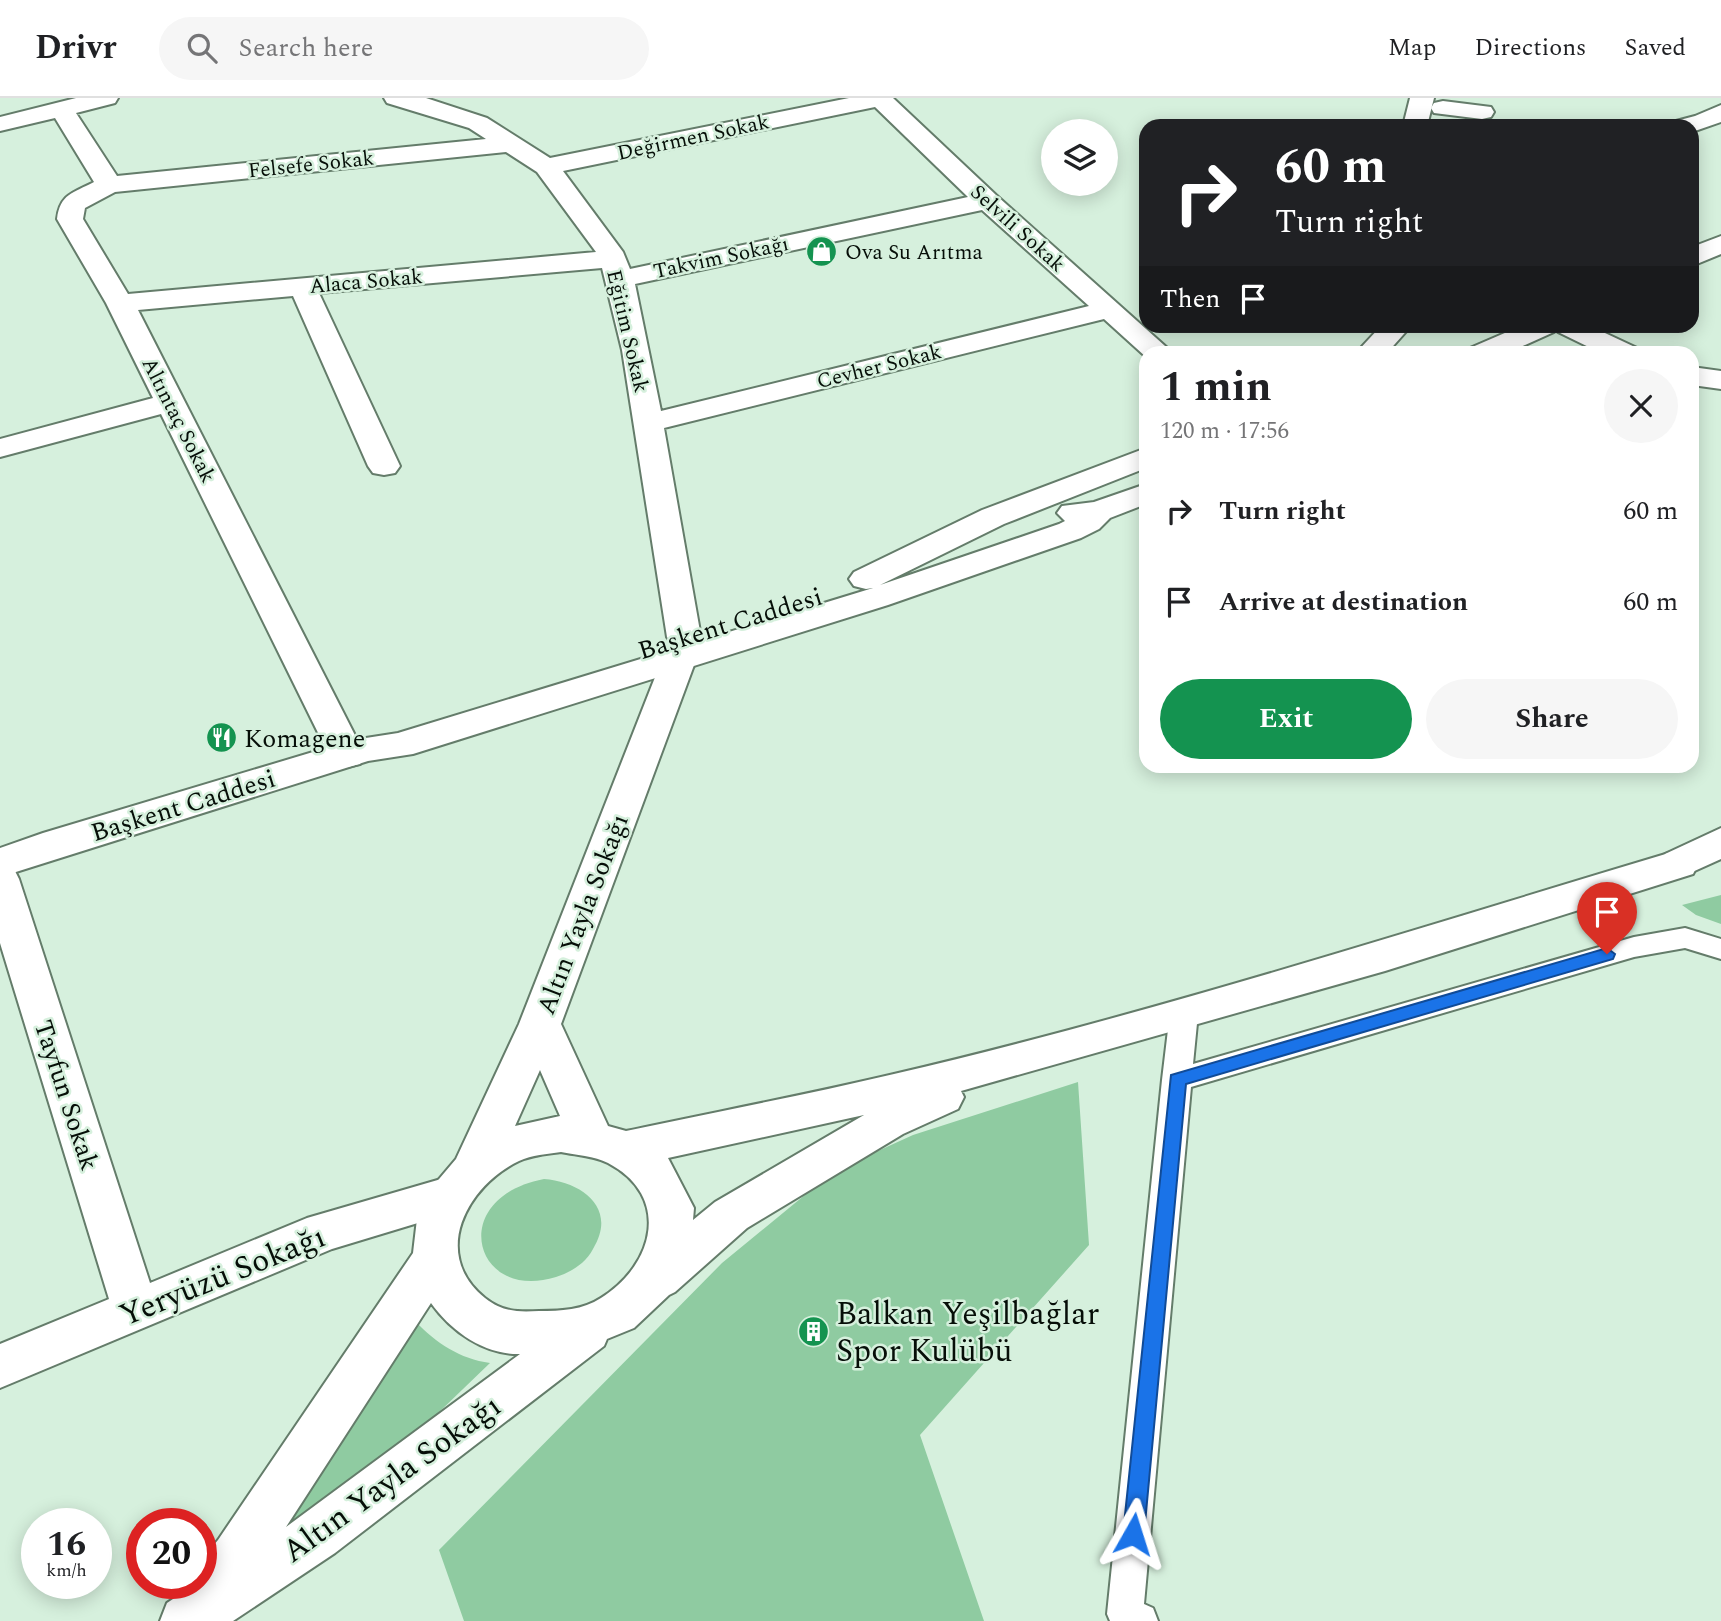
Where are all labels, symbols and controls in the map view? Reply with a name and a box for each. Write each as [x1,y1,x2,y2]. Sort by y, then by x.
search box [159,17,649,80]
text: Drivr [35,23,117,73]
text: Search here [239,28,373,68]
icon: search [183,29,221,67]
text: Map [1388,30,1436,66]
text: Directions [1474,30,1586,66]
text: Saved [1624,30,1686,66]
street label: Değirmen Sokak [614,106,772,170]
map controls [1041,119,1118,196]
button: layers [1041,119,1118,196]
text: 60 m [1275,130,1386,205]
street label: Felsefe Sokak [246,142,376,188]
icon: right [1160,147,1251,238]
street label: Selvili Sokak [962,177,1072,281]
text: Turn right [1275,198,1423,247]
street label: Takvim Sokağı [651,228,792,288]
shop icon: Ova Su Arıtma [805,235,839,269]
place label: Ova Su Arıtma [845,237,983,269]
street label: Alaca Sokak [308,261,424,303]
street label: Eğitim Sokak [597,267,657,396]
text: Then [1160,279,1220,319]
icon: arrive [1234,280,1272,318]
street label: Cevher Sokak [813,336,945,398]
street label: Altıntaç Sokak [133,352,224,489]
text: 1 min [1160,356,1272,419]
button: close [1604,369,1678,443]
text: 120 m · 17:56 [1160,414,1289,449]
text: Turn right [1219,491,1346,531]
text: 60 m [1623,491,1678,531]
icon: right [1160,492,1198,530]
street label: Başkent Caddesi [633,577,828,671]
text: Arrive at destination [1219,582,1468,622]
text: 60 m [1623,582,1678,622]
icon: arrive [1160,583,1198,621]
button: Exit [1160,679,1412,759]
button: Share [1426,679,1678,759]
place label: Komagene [244,719,365,759]
restaurant icon: Komagene [204,721,238,755]
street label: Başkent Caddesi [86,759,281,853]
street label: Altın Yayla Sokağı [526,808,640,1020]
pin [1577,882,1637,954]
icon: arrive [1588,893,1626,931]
street label: Tayfun Sokak [23,1015,109,1176]
street label: Yeryüzü Sokağı [112,1213,333,1340]
place label: Balkan Yeşilbağlar Spor Kulübü [836,1290,1100,1376]
building icon: Balkan Yeşilbağlar Spor Kulübü [796,1314,830,1348]
street label: Altın Yayla Sokağı [272,1383,512,1576]
position arrow [1096,1497,1170,1571]
speed limit sign: 20 [126,1508,217,1599]
text: 16 [47,1518,86,1571]
text: km/h [46,1557,87,1584]

